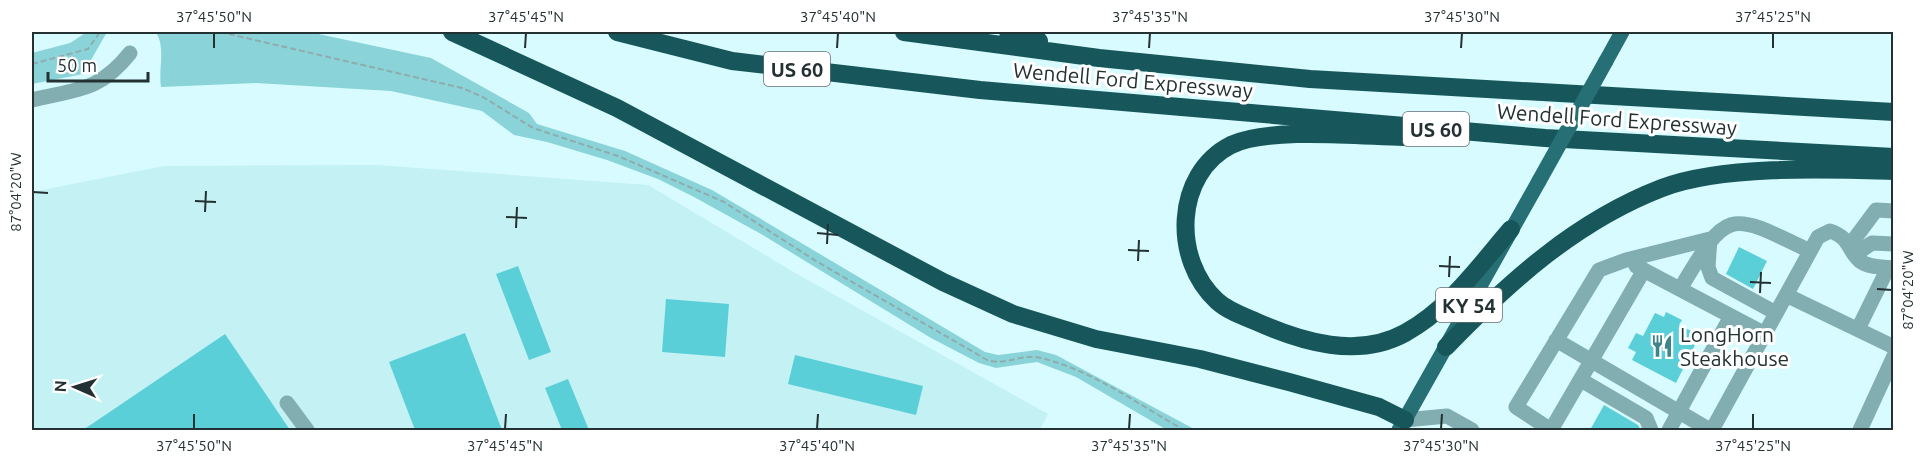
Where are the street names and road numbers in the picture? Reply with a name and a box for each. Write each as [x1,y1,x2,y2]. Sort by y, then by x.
road number: US 60 [764,52,830,86]
street label: Wendell Ford Expressway [1012,58,1254,102]
street label: Wendell Ford Expressway [1496,99,1738,139]
road number: US 60 [1403,112,1469,146]
road number: KY 54 [1436,288,1502,322]

